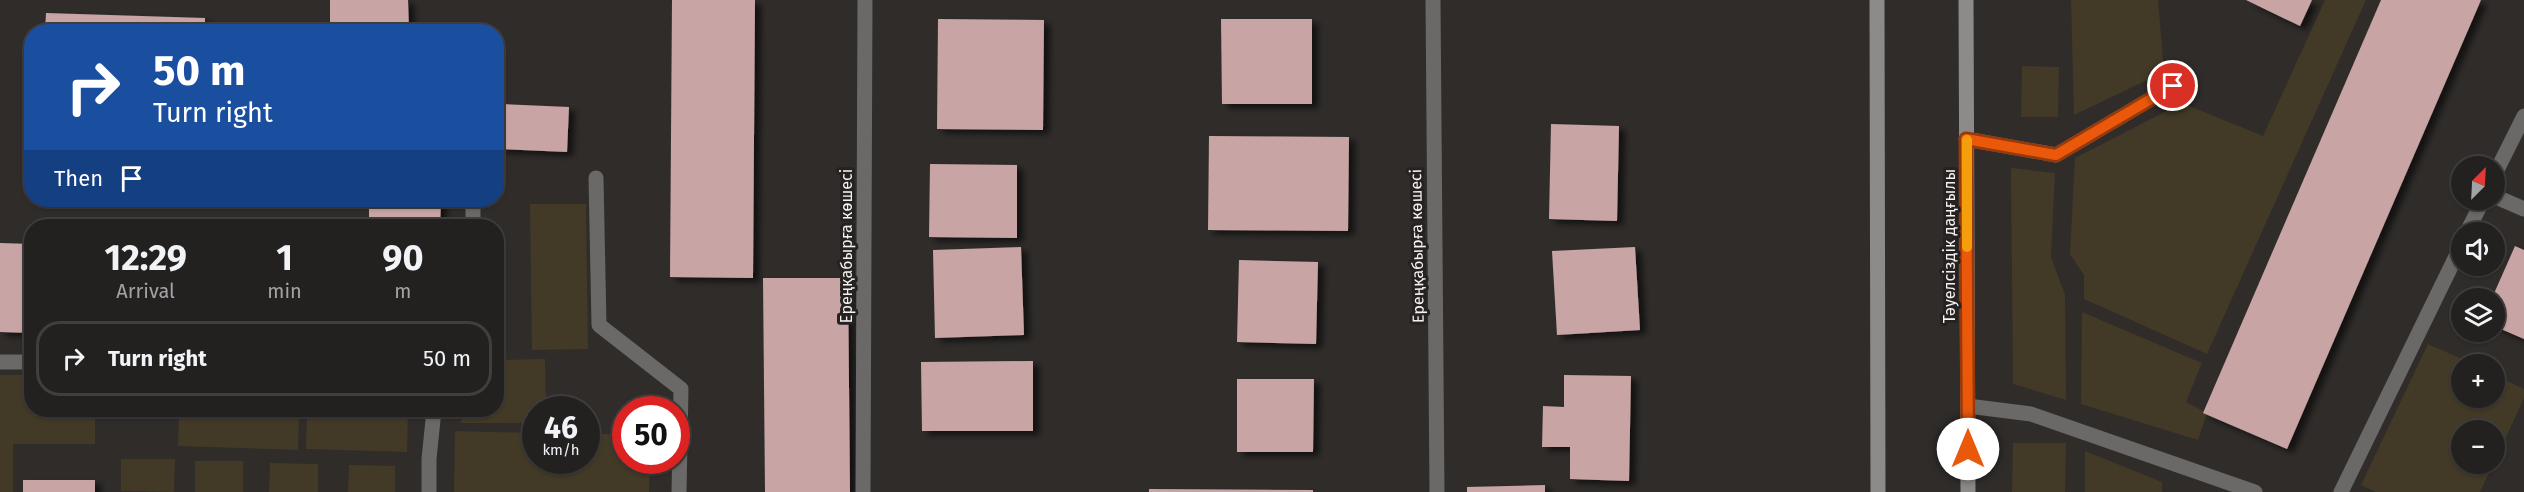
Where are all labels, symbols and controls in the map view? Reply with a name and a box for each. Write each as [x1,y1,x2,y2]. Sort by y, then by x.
text: 50 m [153,46,246,96]
icon: right [54,48,132,126]
pin [2147,60,2198,111]
icon: arrive [2156,69,2189,102]
text: Turn right [153,97,273,129]
north arrow [2451,156,2505,210]
map controls [2451,156,2505,474]
icon: arrive [115,162,148,195]
text: Then [54,165,103,192]
street label: Ереңқабырға көшесі [837,169,856,323]
street label: Ереңқабырға көшесі [1406,169,1428,323]
street label: Тәуелсіздік даңғылы [1940,169,1959,323]
button: sound [2451,222,2505,276]
text: 12:29 [104,236,187,280]
text: 1 [276,236,293,280]
text: 90 [382,236,424,280]
text: Arrival [116,279,175,303]
text: min [267,279,302,303]
text: m [394,279,411,303]
button: layers [2451,288,2505,342]
icon: right [57,342,90,375]
text: Turn right [108,345,207,372]
text: 50 m [423,345,471,372]
button: + [2451,354,2505,408]
speed limit sign: 50 [612,396,690,474]
text: 46 [544,410,578,446]
position arrow [1936,417,2000,481]
button: − [2451,420,2505,474]
text: km/h [542,441,580,459]

